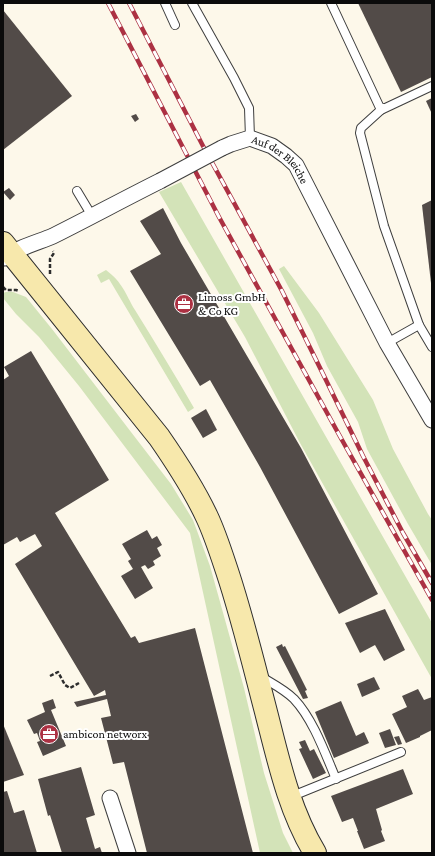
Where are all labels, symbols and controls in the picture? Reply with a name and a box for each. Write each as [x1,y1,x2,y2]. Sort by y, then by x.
street label: Auf der Bleiche [250,132,311,186]
place label: Limoss GmbH & Co KG [198,290,266,318]
office icon: Limoss GmbH & Co KG [173,293,195,315]
office icon: ambicon networx [38,723,60,745]
place label: ambicon networx [63,727,148,741]

